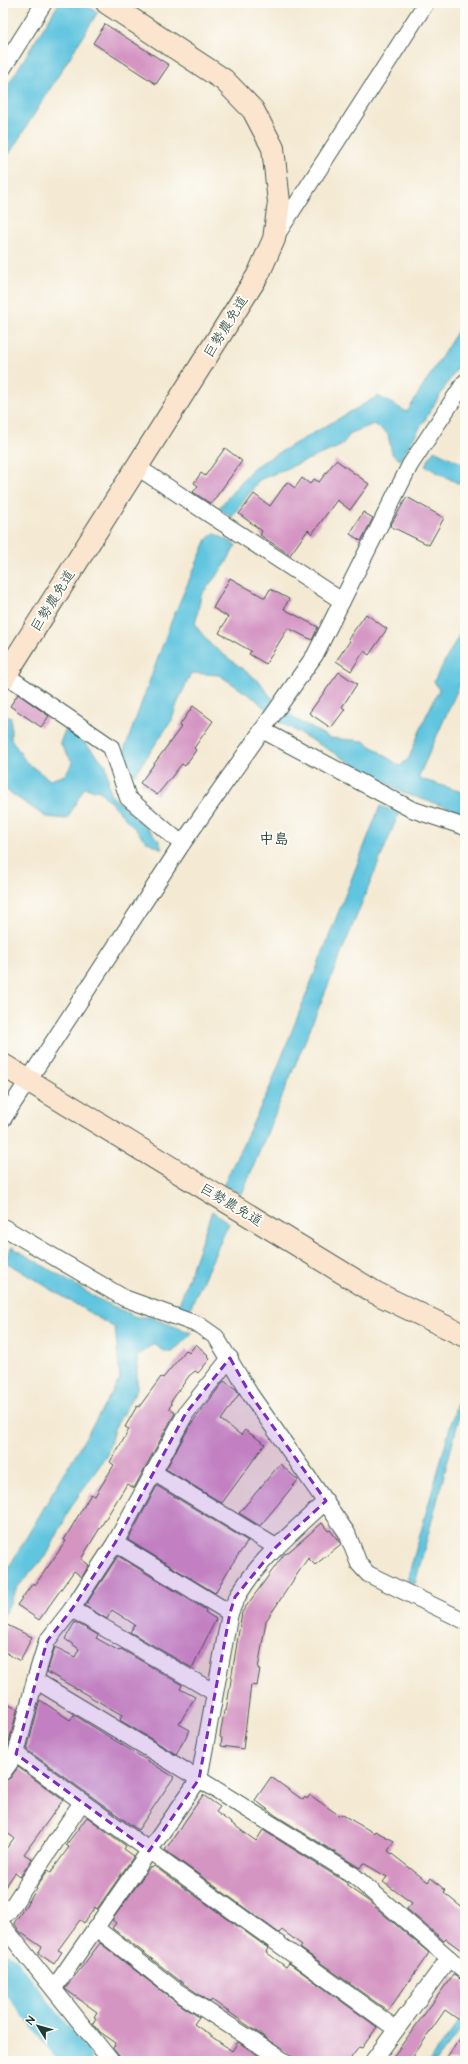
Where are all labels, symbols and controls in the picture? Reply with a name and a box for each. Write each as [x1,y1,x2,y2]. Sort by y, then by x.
street label: 巨勢農免道 [199,292,253,362]
street label: 巨勢農免道 [26,566,80,636]
district label: 中島 [259,829,289,850]
street label: 巨勢農免道 [196,1178,266,1232]
north arrow [18,2006,58,2046]
text: N [22,2013,39,2028]

